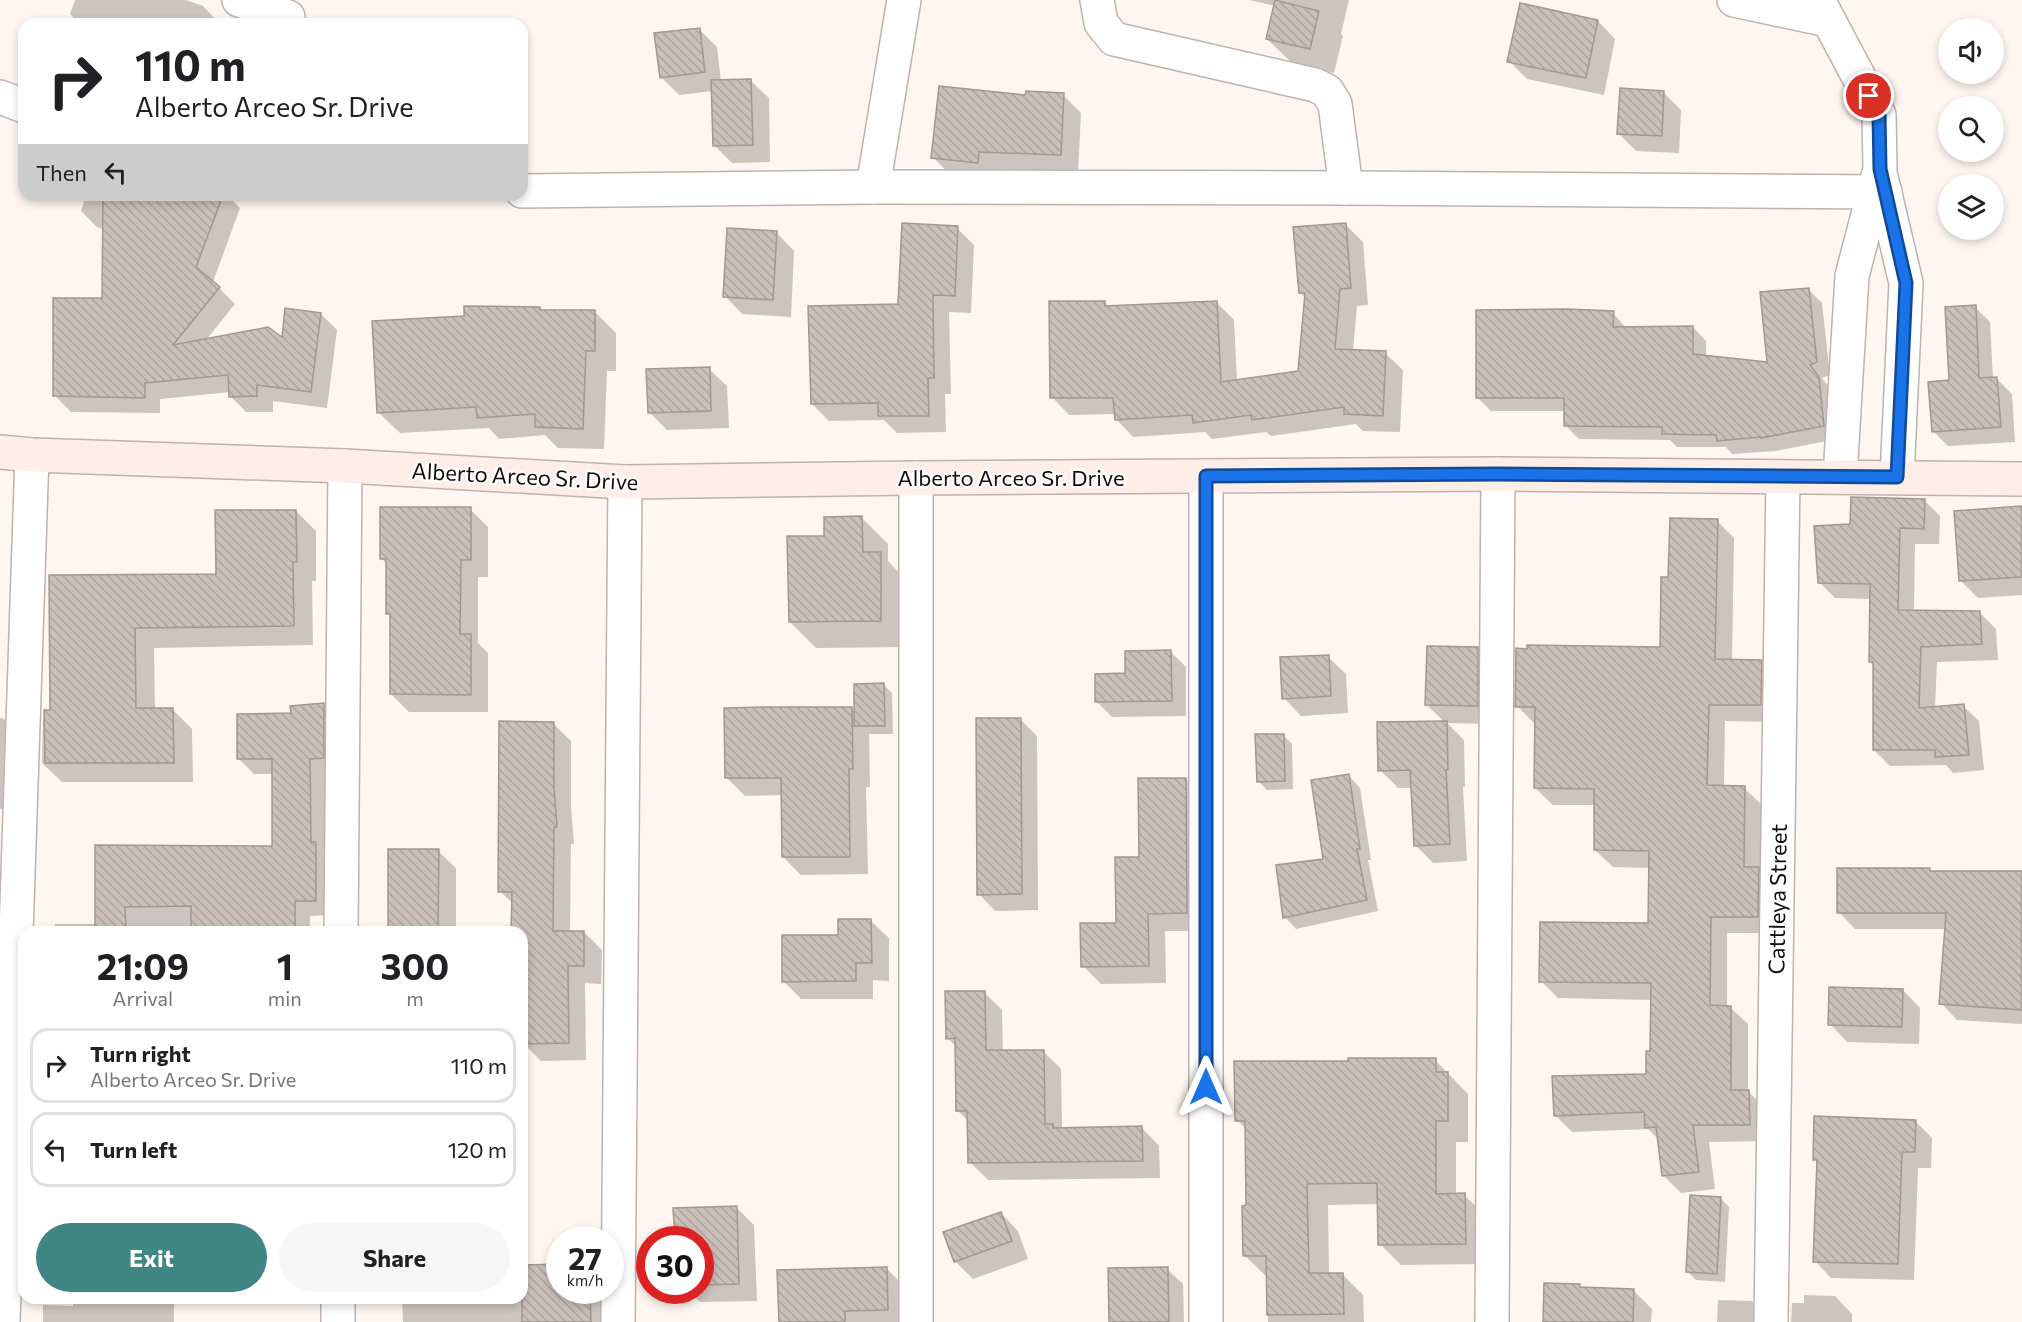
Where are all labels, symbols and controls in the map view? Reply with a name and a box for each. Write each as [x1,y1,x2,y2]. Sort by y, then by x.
map controls [1938,18,2004,240]
button: sound [1938,18,2004,84]
text: 110 m [135,38,246,90]
icon: right [36,42,114,120]
pin [1843,70,1894,121]
icon: arrive [1852,79,1885,112]
text: Alberto Arceo Sr. Drive [135,90,414,123]
button: search [1938,96,2004,162]
icon: left [99,156,132,189]
text: Then [36,159,87,186]
button: layers [1938,174,2004,240]
street label: Alberto Arceo Sr. Drive [411,457,639,495]
street label: Alberto Arceo Sr. Drive [898,464,1124,491]
street label: Cattleya Street [1762,823,1792,975]
text: 21:09 [97,943,189,987]
text: 1 [277,943,293,987]
text: 300 [380,943,449,987]
text: Arrival [113,986,173,1010]
text: min [268,986,302,1010]
text: m [406,986,424,1010]
text: Turn right [90,1040,191,1067]
icon: right [39,1049,72,1082]
text: 110 m [450,1052,507,1079]
position arrow [1174,1055,1238,1119]
text: Alberto Arceo Sr. Drive [90,1067,296,1091]
icon: left [39,1133,72,1166]
text: Turn left [90,1136,177,1163]
text: 120 m [448,1136,507,1163]
button: Exit [36,1223,267,1292]
button: Share [279,1223,510,1292]
speed limit sign: 30 [636,1226,714,1304]
text: 27 [568,1239,602,1276]
text: km/h [567,1271,603,1289]

